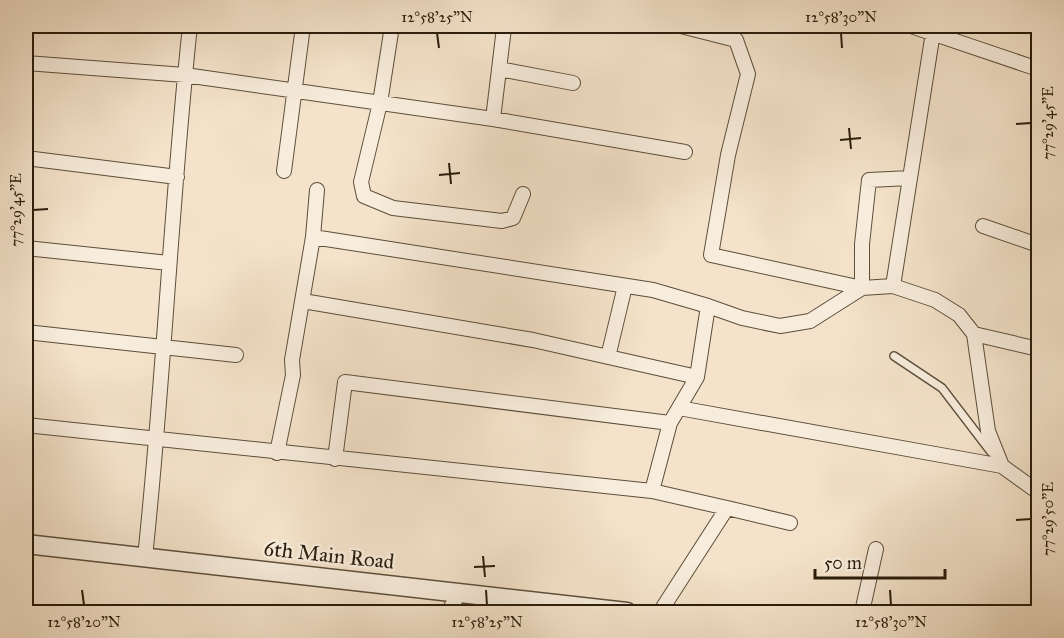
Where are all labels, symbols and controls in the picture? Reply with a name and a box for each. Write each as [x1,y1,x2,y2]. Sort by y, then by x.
text: 12°58'25"N [401,8,473,26]
text: 12°58'30"N [805,8,877,26]
text: 77°29'45"E [1039,86,1057,160]
text: 77°29'45"E [7,173,25,247]
text: 77°29'50"E [1039,482,1057,556]
street label: 6th Main Road [262,535,396,575]
scale bar [815,542,946,580]
text: 50 m [824,552,862,574]
text: 12°58'20"N [47,613,121,631]
text: 12°58'25"N [451,613,523,631]
text: 12°58'30"N [855,613,927,631]

